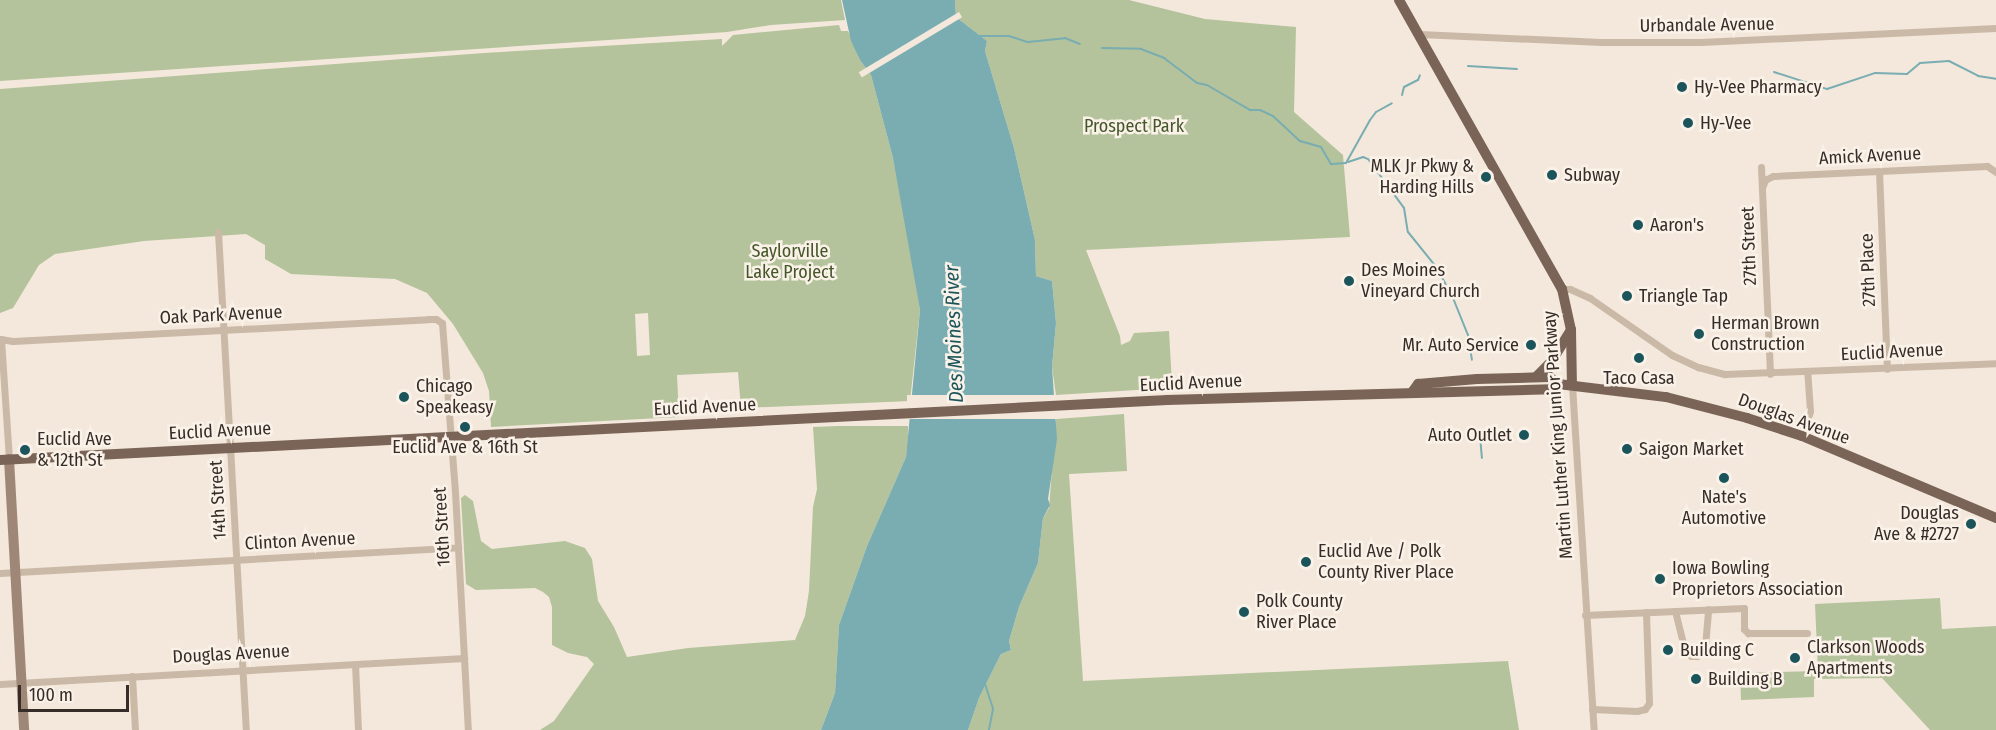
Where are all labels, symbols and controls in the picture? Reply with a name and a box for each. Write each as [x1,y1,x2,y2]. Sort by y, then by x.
street label: Urbandale Avenue [1639,13,1775,37]
place label: Hy-Vee Pharmacy [1694,76,1822,98]
marker: Hy-Vee Pharmacy [1675,80,1689,94]
place label: Hy-Vee [1700,112,1751,134]
park label: Prospect Park [1084,115,1184,137]
marker: Hy-Vee [1681,116,1695,130]
street label: Amick Avenue [1818,143,1922,169]
place label: MLK Jr Pkwy & Harding Hills [1371,156,1474,198]
place label: Subway [1564,164,1620,186]
marker: Subway [1545,168,1559,182]
marker: MLK Jr Pkwy & Harding Hills [1479,170,1493,184]
street label: 27th Street [1737,206,1761,286]
place label: Aaron's [1650,214,1704,236]
marker: Aaron's [1631,218,1645,232]
street label: 27th Place [1856,233,1880,307]
park label: Saylorville Lake Project [745,241,835,284]
place label: Des Moines Vineyard Church [1361,260,1480,302]
water label: Des Moines River [940,265,968,403]
marker: Des Moines Vineyard Church [1342,274,1356,288]
place label: Triangle Tap [1639,285,1728,307]
marker: Triangle Tap [1620,289,1634,303]
street label: Oak Park Avenue [159,301,283,329]
street label: Martin Luther King Junior Parkway [1539,310,1577,560]
place label: Herman Brown Construction [1711,313,1820,356]
marker: Herman Brown Construction [1692,327,1706,341]
place label: Mr. Auto Service [1402,334,1519,356]
marker: Mr. Auto Service [1524,338,1538,352]
street label: Euclid Avenue [1840,339,1944,365]
marker: Taco Casa [1632,351,1646,365]
place label: Taco Casa [1603,367,1675,389]
street label: Euclid Avenue [1139,370,1243,396]
place label: Chicago Speakeasy [416,376,493,418]
street label: Douglas Avenue [1735,389,1853,449]
marker: Chicago Speakeasy [397,390,411,404]
street label: Euclid Avenue [653,394,757,420]
street label: Euclid Avenue [168,418,272,444]
marker: Euclid Ave & 16th St [458,420,472,434]
place label: Auto Outlet [1428,424,1512,446]
marker: Auto Outlet [1517,428,1531,442]
place label: Euclid Ave & 12th St [37,429,112,472]
place label: Euclid Ave & 16th St [392,436,538,458]
place label: Saigon Market [1639,438,1744,460]
marker: Saigon Market [1620,442,1634,456]
marker: Euclid Ave & 12th St [18,443,32,457]
street label: 14th Street [205,460,231,540]
marker: Nate's Automotive [1717,471,1731,485]
street label: 16th Street [429,487,455,567]
place label: Nate's Automotive [1682,487,1766,530]
place label: Douglas Ave & #2727 [1874,503,1959,546]
marker: Douglas Ave & #2727 [1964,517,1978,531]
street label: Clinton Avenue [244,527,356,555]
place label: Euclid Ave / Polk County River Place [1318,541,1454,584]
marker: Euclid Ave / Polk County River Place [1299,555,1313,569]
place label: Iowa Bowling Proprietors Association [1672,558,1843,600]
marker: Iowa Bowling Proprietors Association [1653,572,1667,586]
place label: Polk County River Place [1256,591,1343,634]
marker: Polk County River Place [1237,605,1251,619]
place label: Clarkson Woods Apartments [1807,637,1924,680]
place label: Building C [1680,639,1754,661]
street label: Douglas Avenue [172,640,290,668]
marker: Building C [1661,643,1675,657]
marker: Clarkson Woods Apartments [1788,651,1802,665]
place label: Building B [1708,668,1783,690]
marker: Building B [1689,672,1703,686]
scale bar [21,673,132,711]
text: 100 m [29,684,73,706]

